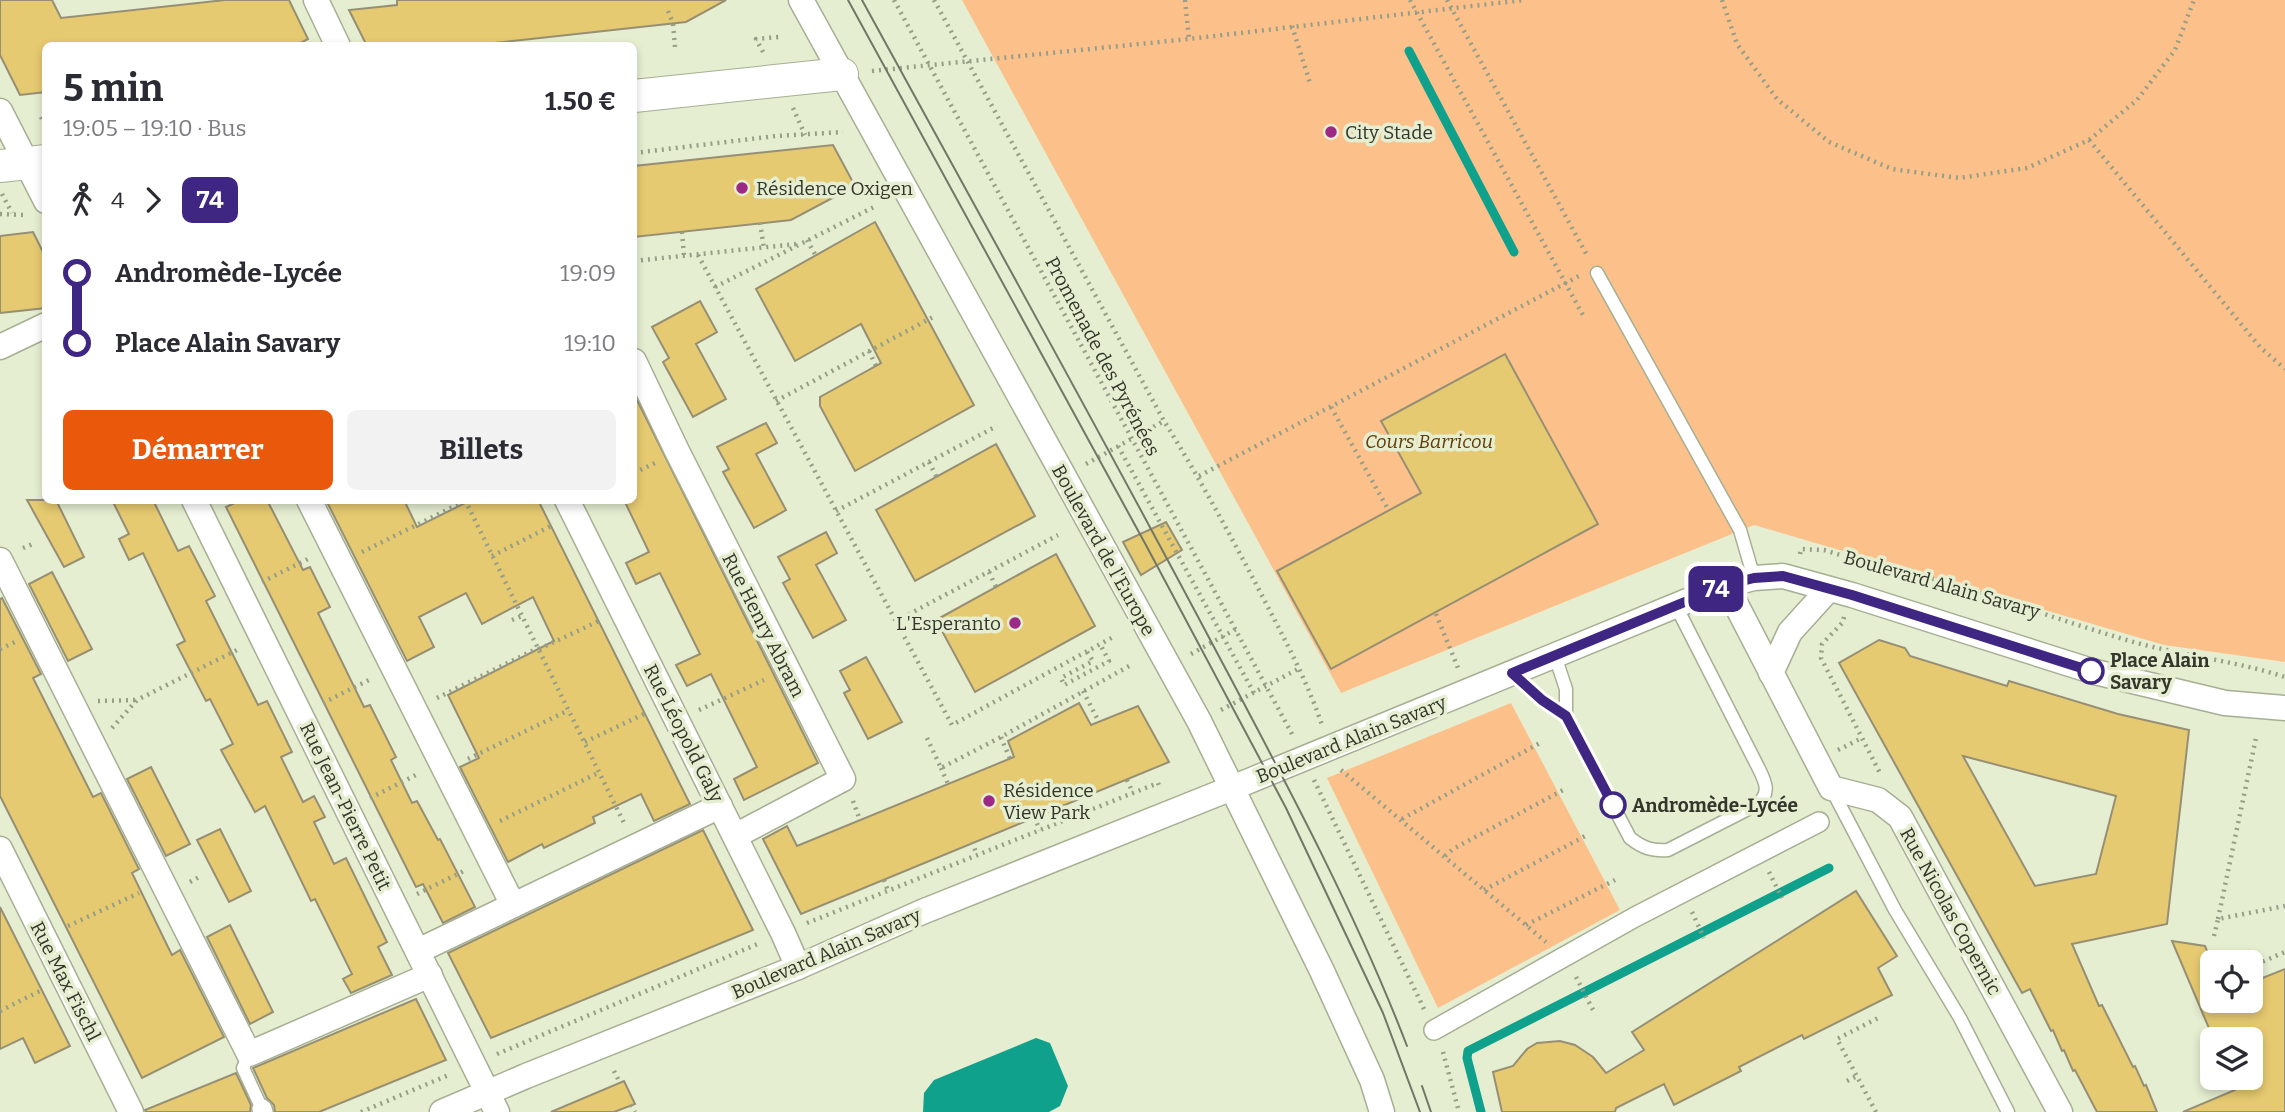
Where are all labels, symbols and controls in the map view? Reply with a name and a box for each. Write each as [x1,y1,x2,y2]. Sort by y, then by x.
text: 5 min [63,65,163,111]
text: 1.50 € [545,86,616,117]
text: 19:05 – 19:10 · Bus [63,114,247,142]
place label: City Stade [1345,121,1433,144]
marker: City Stade [1323,124,1339,140]
place label: Résidence Oxigen [756,177,913,200]
marker: Résidence Oxigen [734,180,750,196]
icon: walk [63,181,101,219]
icon: forward [134,181,172,219]
text: 4 [111,186,124,214]
text: 74 [196,186,224,214]
street label: Promenade des Pyrénées [1040,253,1165,460]
text: Andromède-Lycée [115,258,342,289]
text: 19:09 [560,259,616,287]
text: Place Alain Savary [115,328,340,359]
text: 19:10 [564,329,616,357]
button: Démarrer [63,410,333,490]
button: Billets [347,410,616,490]
park label: Cours Barricou [1365,430,1493,453]
street label: Boulevard de l'Europe [1047,461,1160,640]
street label: Boulevard Alain Savary [1841,545,2044,624]
street label: Rue Henry Abram [717,549,810,701]
line badge: 74 [1684,566,1748,612]
text: 74 [1702,575,1730,603]
place label: L'Esperanto [896,612,1001,635]
marker: L'Esperanto [1007,615,1023,631]
place label: Place Alain Savary [2110,649,2210,694]
marker: Place Alain Savary [2078,658,2104,684]
street label: Rue Léopold Galy [639,660,729,807]
street label: Boulevard Alain Savary [1253,690,1451,788]
street label: Rue Jean-Pierre Petit [295,718,396,894]
place label: Résidence View Park [1003,779,1094,824]
marker: Andromède-Lycée [1600,792,1626,818]
marker: Résidence View Park [981,793,997,809]
place label: Andromède-Lycée [1632,794,1798,817]
street label: Rue Nicolas Copernic [1895,824,2006,999]
street label: Boulevard Alain Savary [728,903,925,1004]
street label: Rue Max Fischl [26,918,106,1045]
map controls [2200,950,2263,1090]
button: locate [2200,950,2263,1013]
button: layers [2200,1027,2263,1090]

